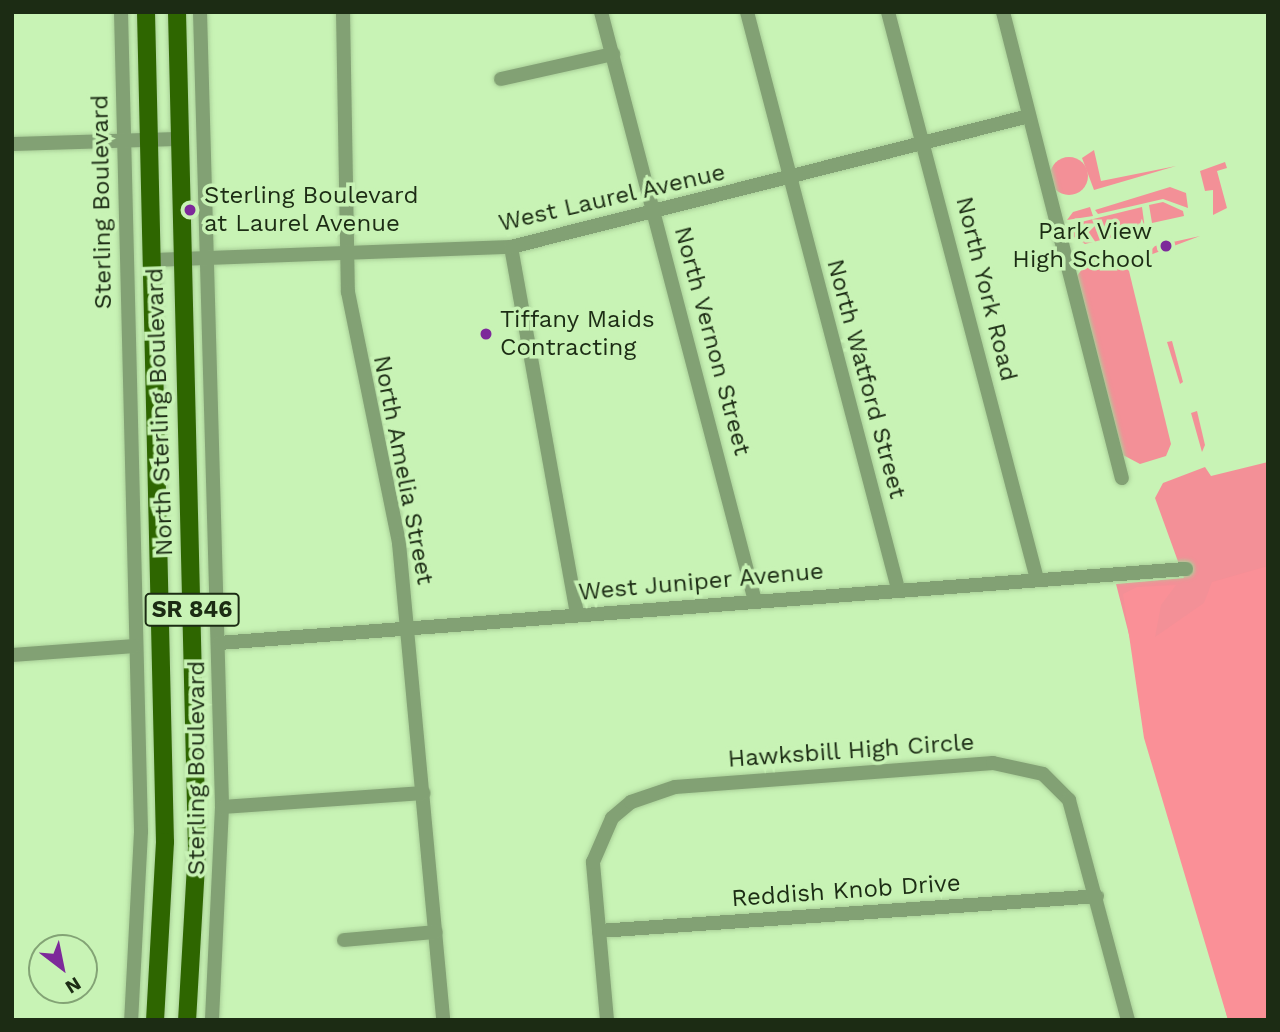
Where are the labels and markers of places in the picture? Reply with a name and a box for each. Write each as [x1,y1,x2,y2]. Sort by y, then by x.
place label: Sterling Boulevard at Laurel Avenue [204,182,419,238]
marker: Sterling Boulevard at Laurel Avenue [182,202,198,218]
place label: Park View High School [1012,218,1152,274]
marker: Park View High School [1158,238,1174,254]
place label: Tiffany Maids Contracting [500,306,655,362]
marker: Tiffany Maids Contracting [478,326,494,342]

